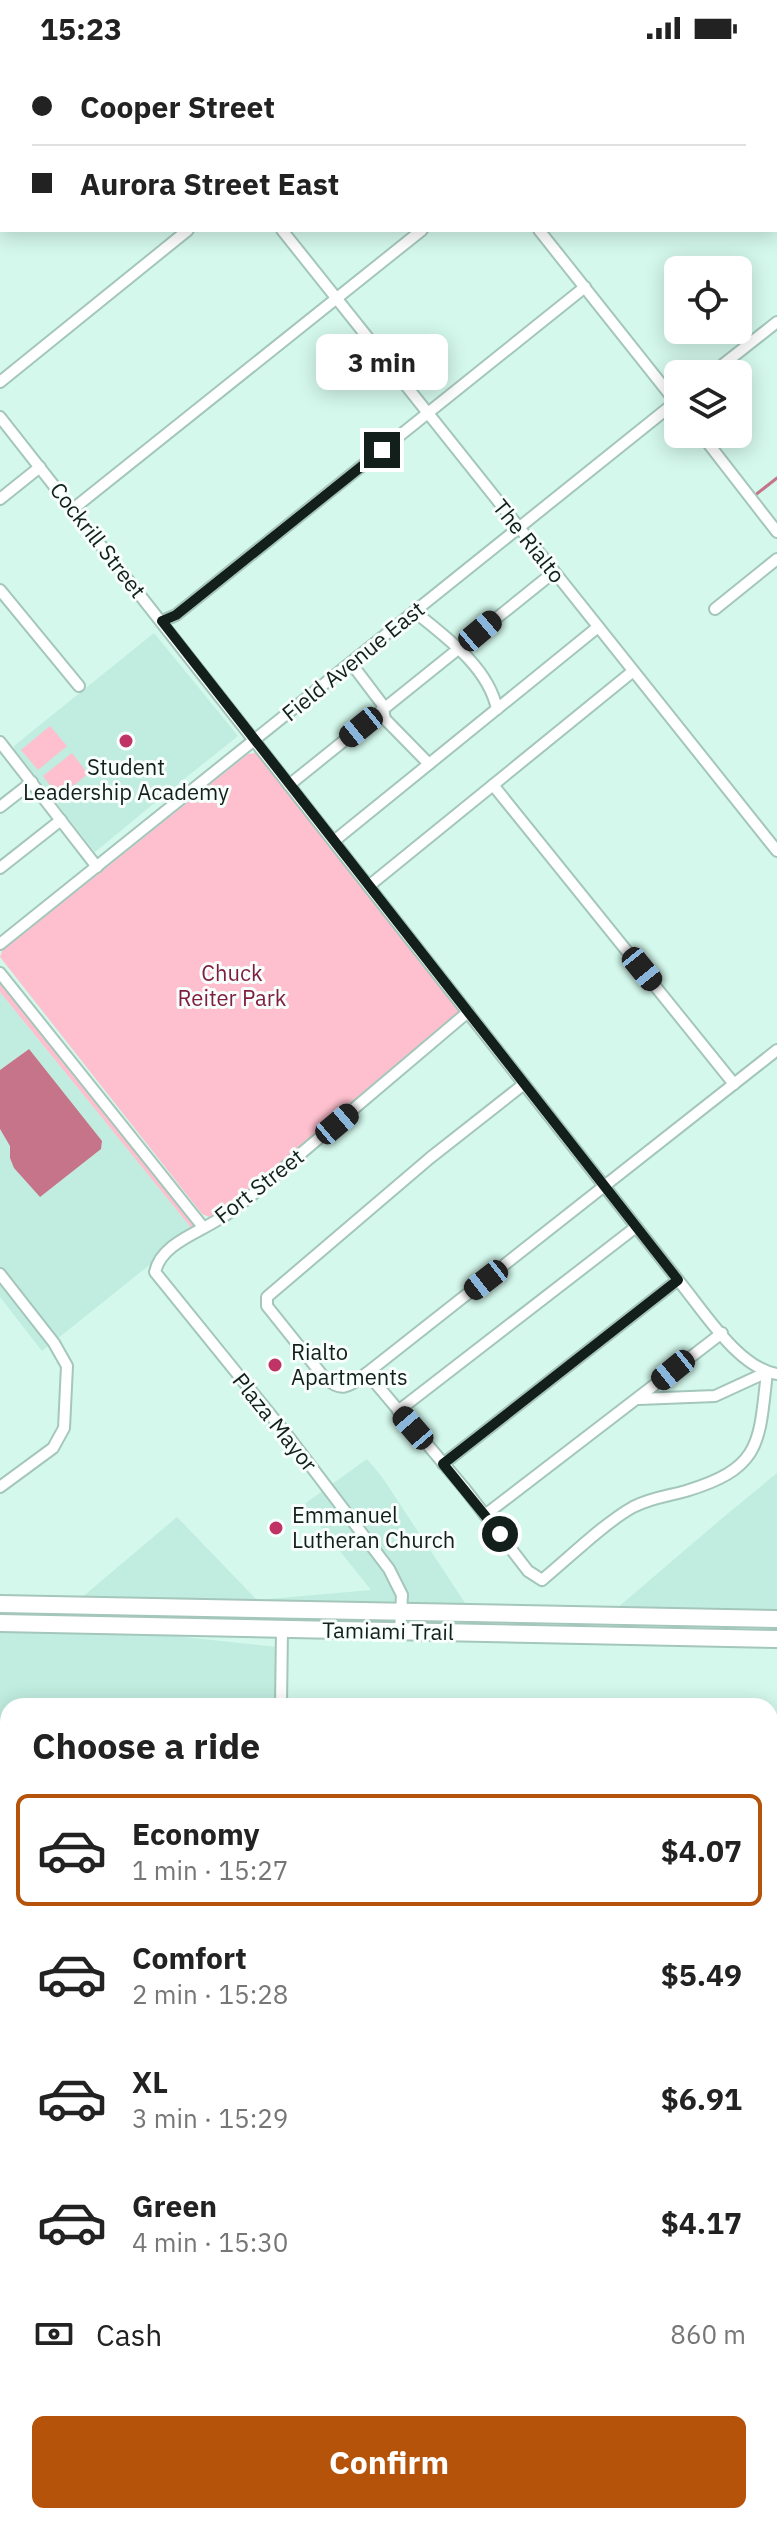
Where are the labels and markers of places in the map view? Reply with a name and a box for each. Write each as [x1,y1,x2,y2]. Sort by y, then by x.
marker: Student Leadership Academy [117,732,135,750]
place label: Student Leadership Academy [23,752,229,806]
place label: Rialto Apartments [291,1337,408,1391]
marker: Rialto Apartments [266,1356,284,1374]
place label: Emmanuel Lutheran Church [292,1500,455,1554]
marker: Emmanuel Lutheran Church [267,1519,285,1537]

